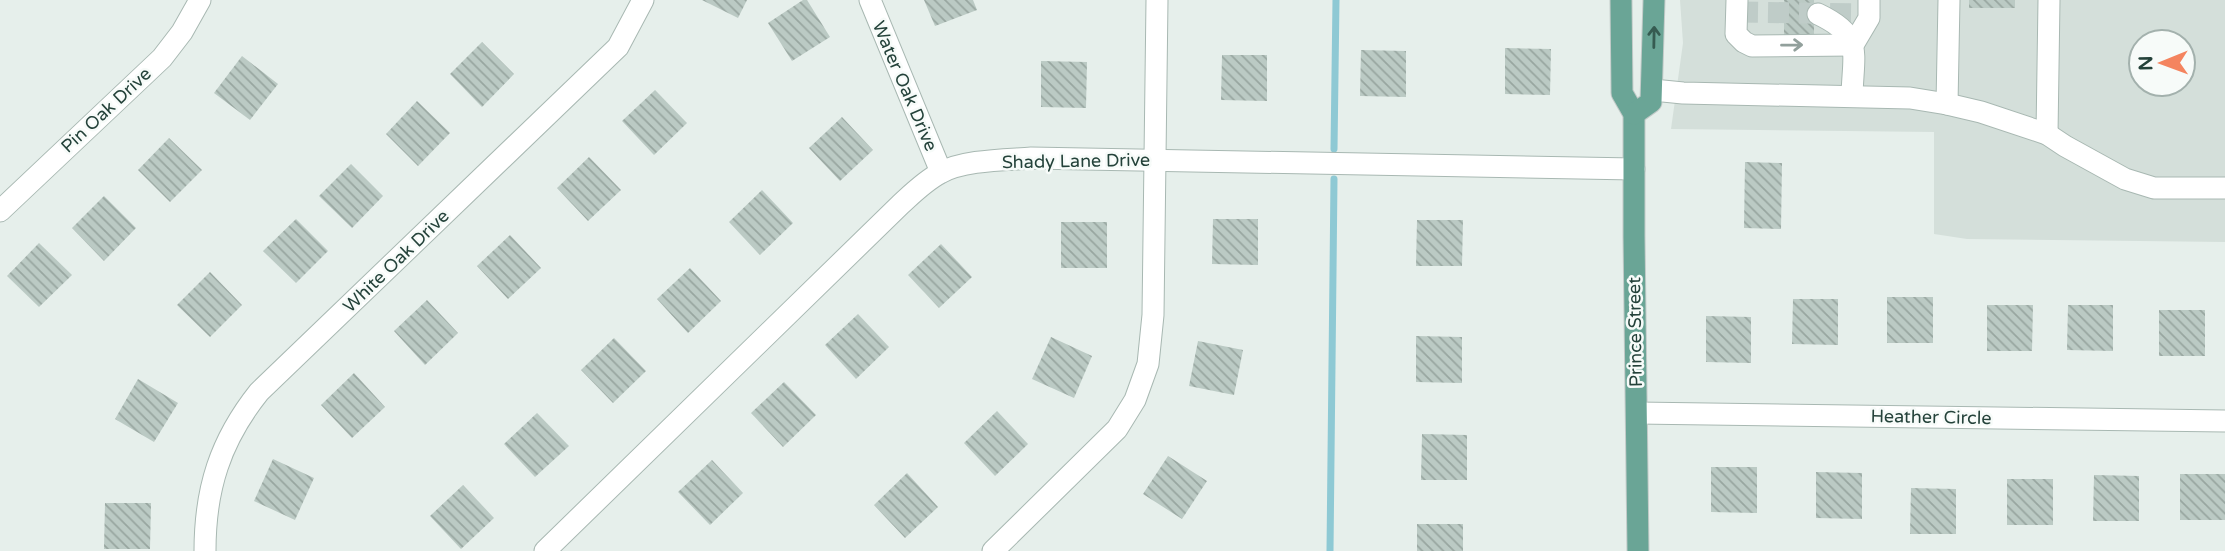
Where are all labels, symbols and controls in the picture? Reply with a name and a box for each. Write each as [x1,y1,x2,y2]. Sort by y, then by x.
street label: Water Oak Drive [868,18,942,154]
one-way arrow [1647,25,1660,48]
north arrow [2127,28,2197,98]
one-way arrow [1781,38,1804,52]
text: N [2135,55,2157,71]
street label: Pin Oak Drive [56,63,156,157]
street label: Shady Lane Drive [1002,149,1150,173]
street label: White Oak Drive [338,205,454,317]
street label: Prince Street [1623,277,1647,387]
street label: Heather Circle [1870,405,1992,429]

